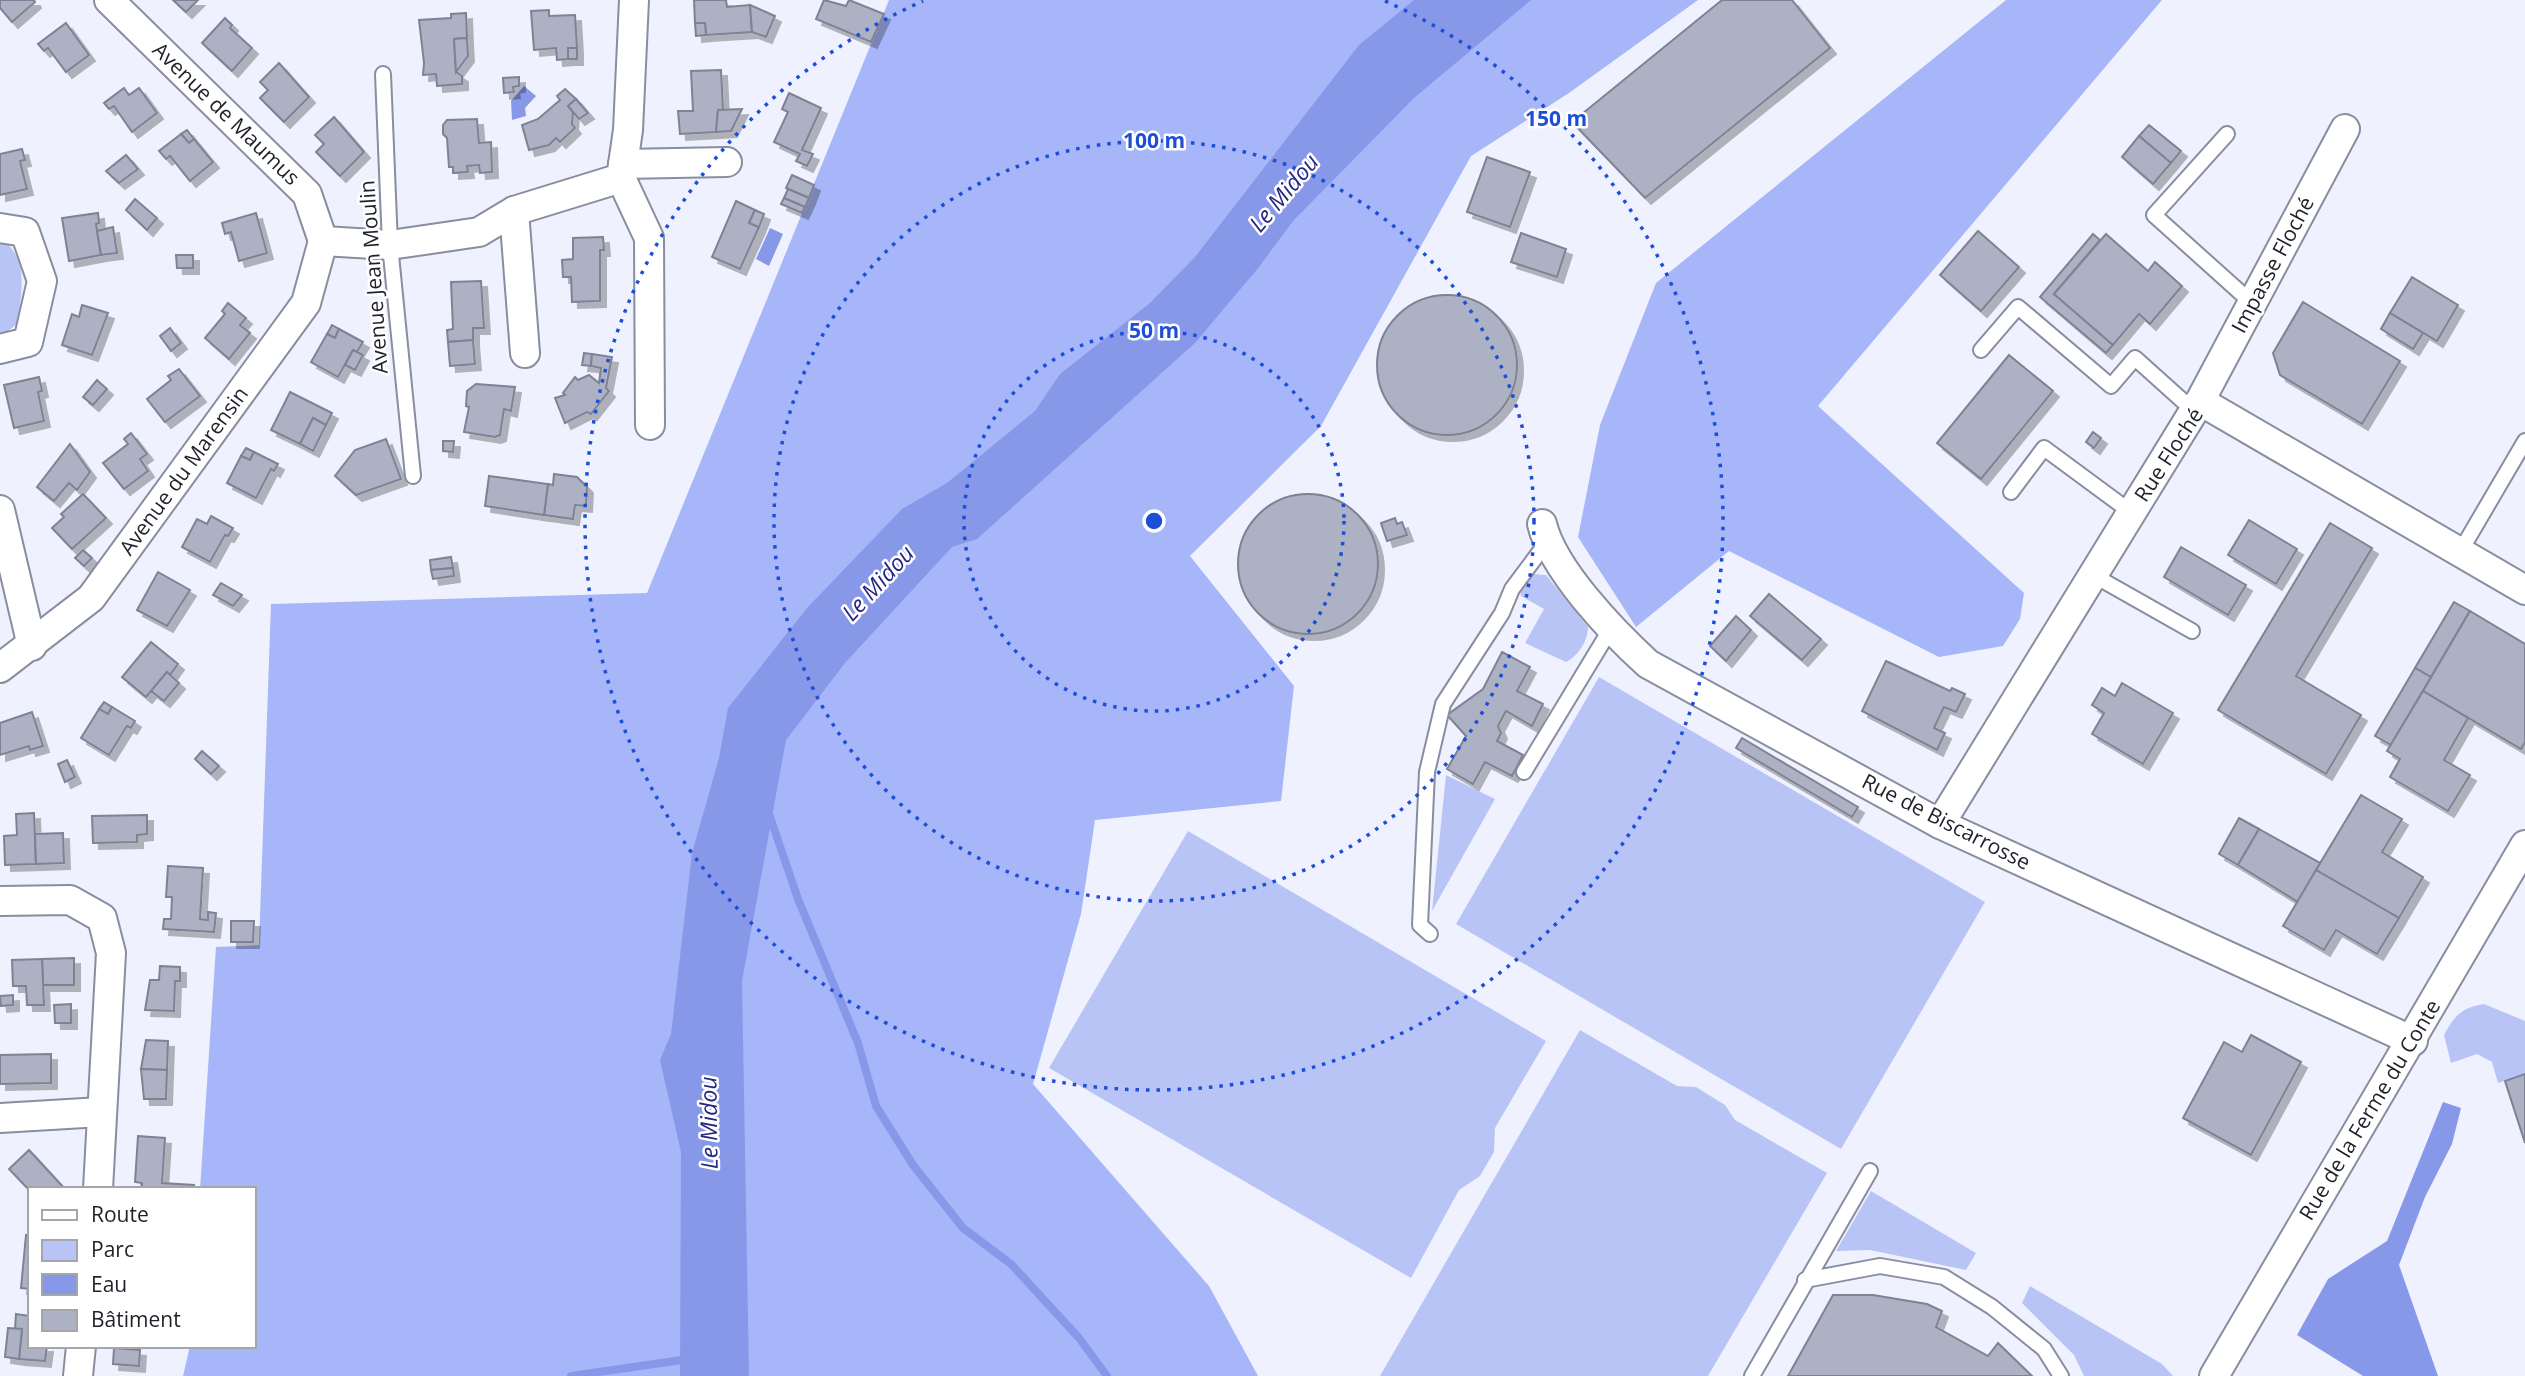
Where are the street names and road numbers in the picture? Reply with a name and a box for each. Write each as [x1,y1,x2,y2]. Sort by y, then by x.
street label: Avenue de Maumus [147,36,306,191]
street label: Avenue Jean Moulin [352,179,394,375]
street label: Impasse Floché [2224,191,2320,338]
street label: Avenue du Marensin [113,381,254,560]
street label: Rue Floché [2127,402,2209,507]
street label: Rue de Biscarrosse [1858,767,2035,876]
street label: Rue de la Ferme du Conte [2292,994,2446,1225]

